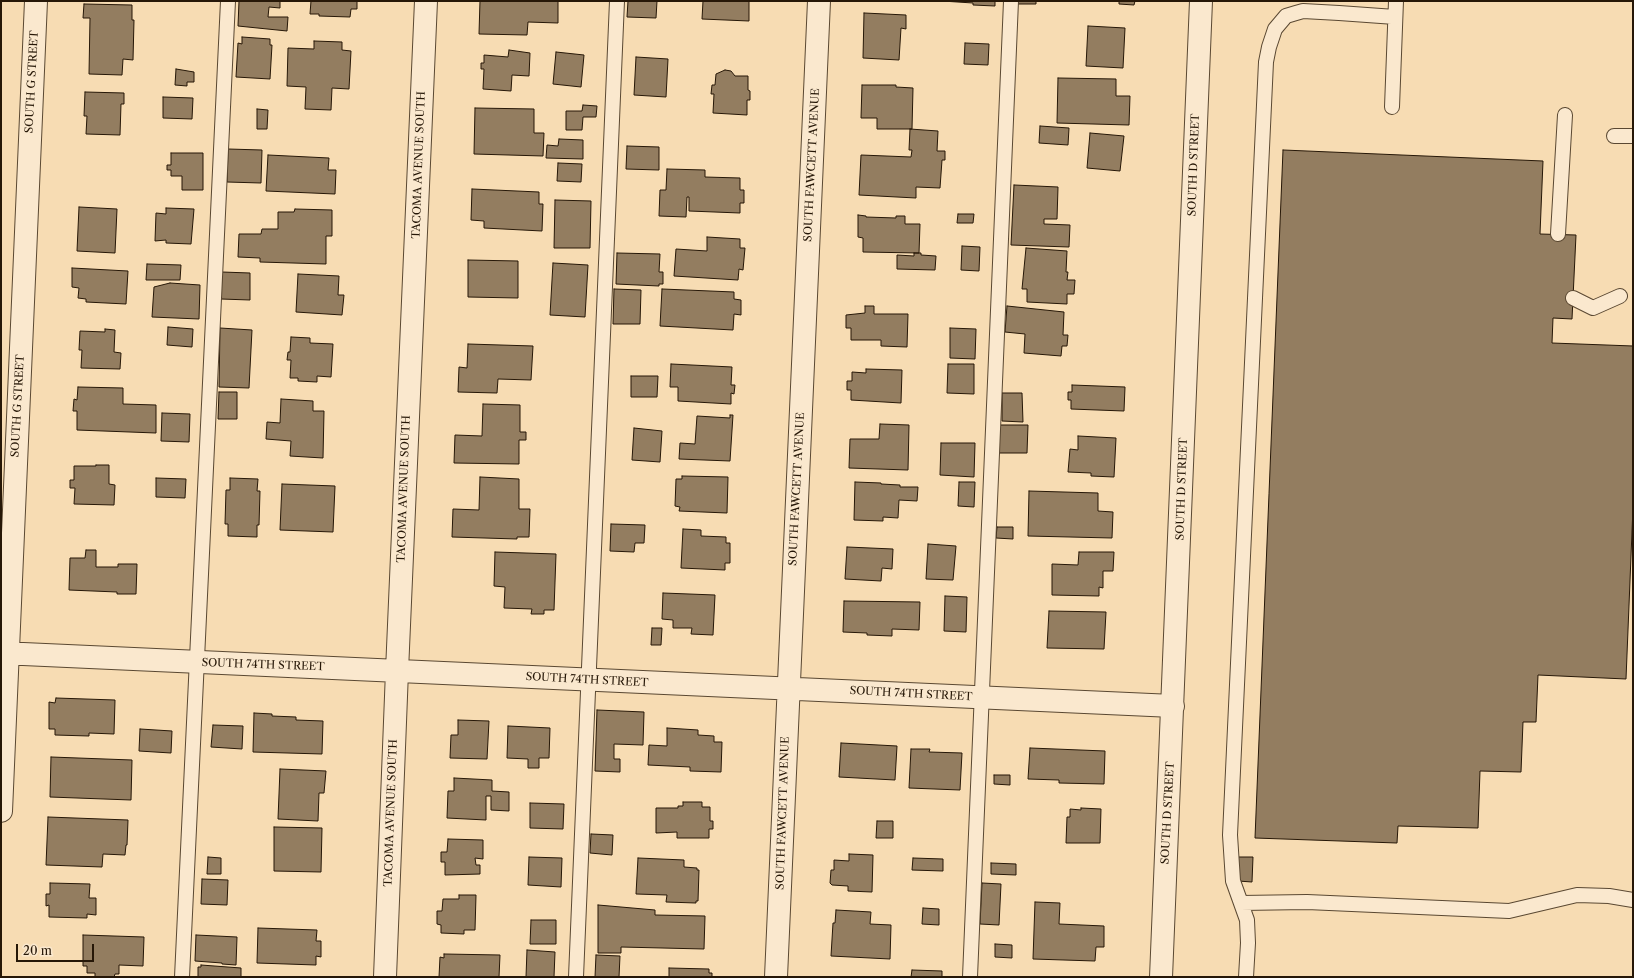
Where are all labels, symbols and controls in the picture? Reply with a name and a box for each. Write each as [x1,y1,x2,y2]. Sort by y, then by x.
street label: SOUTH G STREET [23,30,41,134]
street label: SOUTH FAWCETT AVENUE [801,88,823,242]
street label: TACOMA AVENUE SOUTH [410,91,428,239]
street label: SOUTH D STREET [1186,113,1202,217]
street label: SOUTH G STREET [9,354,27,458]
street label: SOUTH FAWCETT AVENUE [786,412,808,566]
street label: TACOMA AVENUE SOUTH [395,415,413,563]
street label: SOUTH D STREET [1174,437,1190,541]
street label: SOUTH 74TH STREET [201,656,325,674]
street label: SOUTH 74TH STREET [525,670,649,690]
street label: SOUTH 74TH STREET [849,684,973,704]
street label: SOUTH FAWCETT AVENUE [774,736,792,890]
street label: TACOMA AVENUE SOUTH [382,739,400,887]
street label: SOUTH D STREET [1159,761,1177,865]
scale bar [18,936,96,962]
text: 20 m [23,943,52,958]

